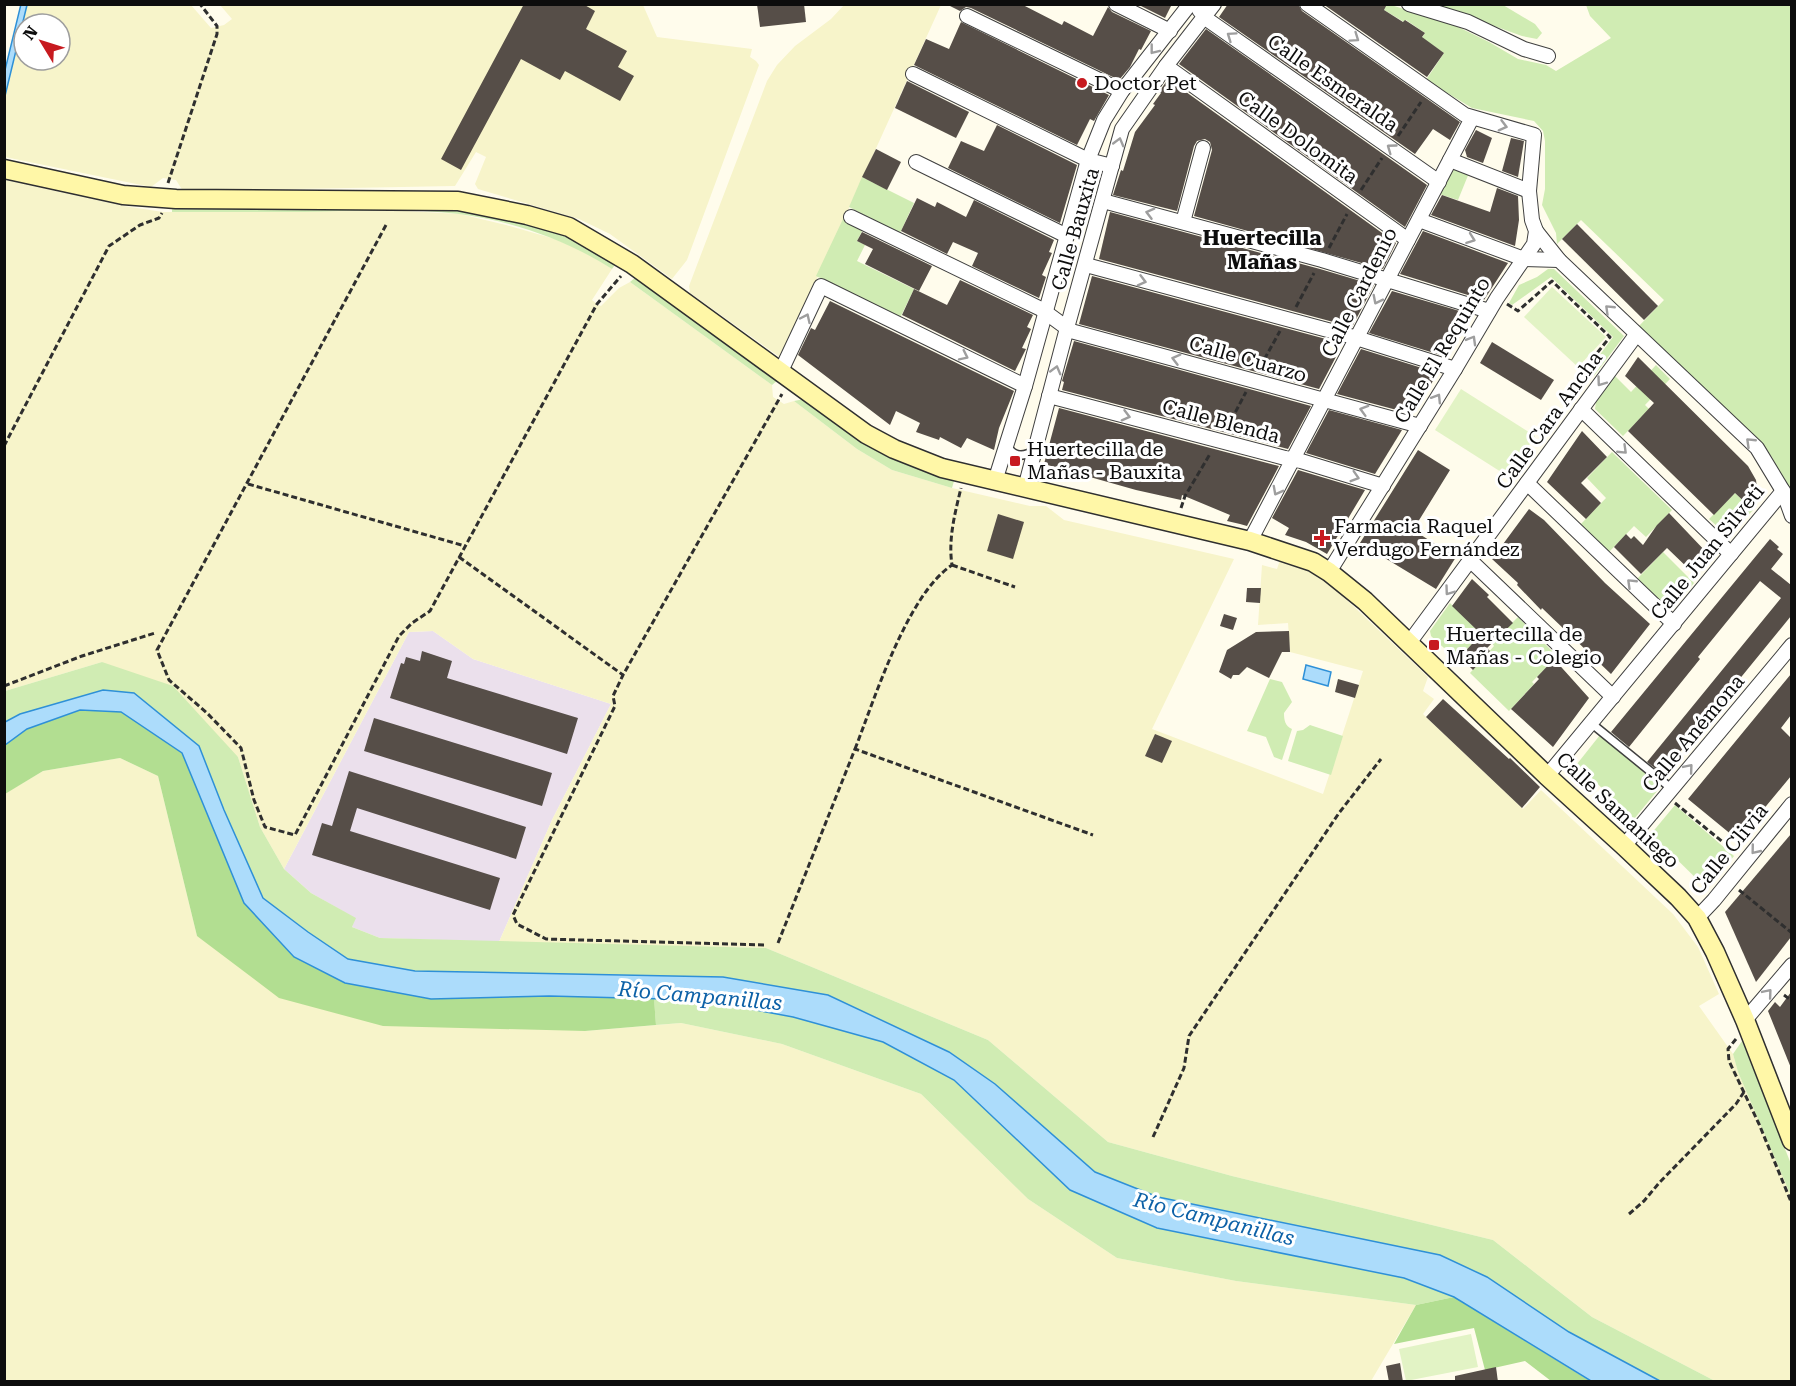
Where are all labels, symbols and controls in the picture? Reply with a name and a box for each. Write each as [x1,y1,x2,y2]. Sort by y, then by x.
north arrow [12,12,72,72]
text: N [19,22,42,44]
street label: Calle Esmeralda [1263,29,1403,137]
one-way arrow [1349,31,1360,42]
one-way arrow [1227,32,1238,43]
one-way arrow [1151,44,1162,55]
place label: Doctor Pet [1094,71,1197,95]
marker: Doctor Pet [1075,76,1089,90]
street label: Calle Dolomita [1233,85,1363,189]
one-way arrow [1497,119,1508,131]
one-way arrow [1112,137,1124,148]
one-way arrow [1387,144,1398,155]
street label: Calle Bauxita [1046,165,1104,293]
one-way arrow [1145,208,1155,221]
street label: Calle Cardenio [1316,223,1402,361]
district label: Huertecilla Mañas [1203,226,1322,274]
one-way arrow [1465,232,1476,245]
one-way arrow [1137,273,1147,286]
street label: Calle El Requinto [1389,273,1495,427]
one-way arrow [1373,293,1384,304]
one-way arrow [1605,305,1616,316]
one-way arrow [798,313,810,324]
street label: Calle Cuarzo [1186,331,1310,387]
one-way arrow [1465,336,1476,346]
street label: Calle Cara Ancha [1491,346,1607,494]
one-way arrow [958,349,969,361]
one-way arrow [1171,353,1181,366]
one-way arrow [1048,366,1061,376]
one-way arrow [1597,375,1608,386]
street label: Calle Blenda [1160,394,1283,448]
one-way arrow [1430,394,1442,404]
one-way arrow [1359,405,1369,417]
one-way arrow [1120,409,1131,421]
place label: Huertecilla de Mañas - Bauxita [1027,437,1182,484]
one-way arrow [1747,439,1758,450]
one-way arrow [1617,443,1627,454]
marker: Huertecilla de Mañas - Bauxita [1008,454,1022,468]
one-way arrow [1349,470,1359,482]
street label: Calle Juan Silveti [1645,480,1769,624]
one-way arrow [1273,485,1284,495]
place label: Farmacia Raquel Verdugo Fernández [1334,514,1519,561]
marker: Farmacia Raquel Verdugo Fernández [1315,531,1329,545]
one-way arrow [1628,580,1639,591]
one-way arrow [1446,584,1457,595]
place label: Huertecilla de Mañas - Colegio [1446,622,1602,669]
marker: Huertecilla de Mañas - Colegio [1427,638,1441,652]
street label: Calle Anémona [1637,669,1749,797]
street label: Calle Samaniego [1552,747,1684,873]
one-way arrow [1682,764,1693,775]
street label: Calle Clivia [1685,799,1773,899]
one-way arrow [1751,843,1762,854]
water label: Río Campanillas [616,977,783,1015]
one-way arrow [1761,989,1772,1000]
water label: Río Campanillas [1130,1187,1297,1251]

